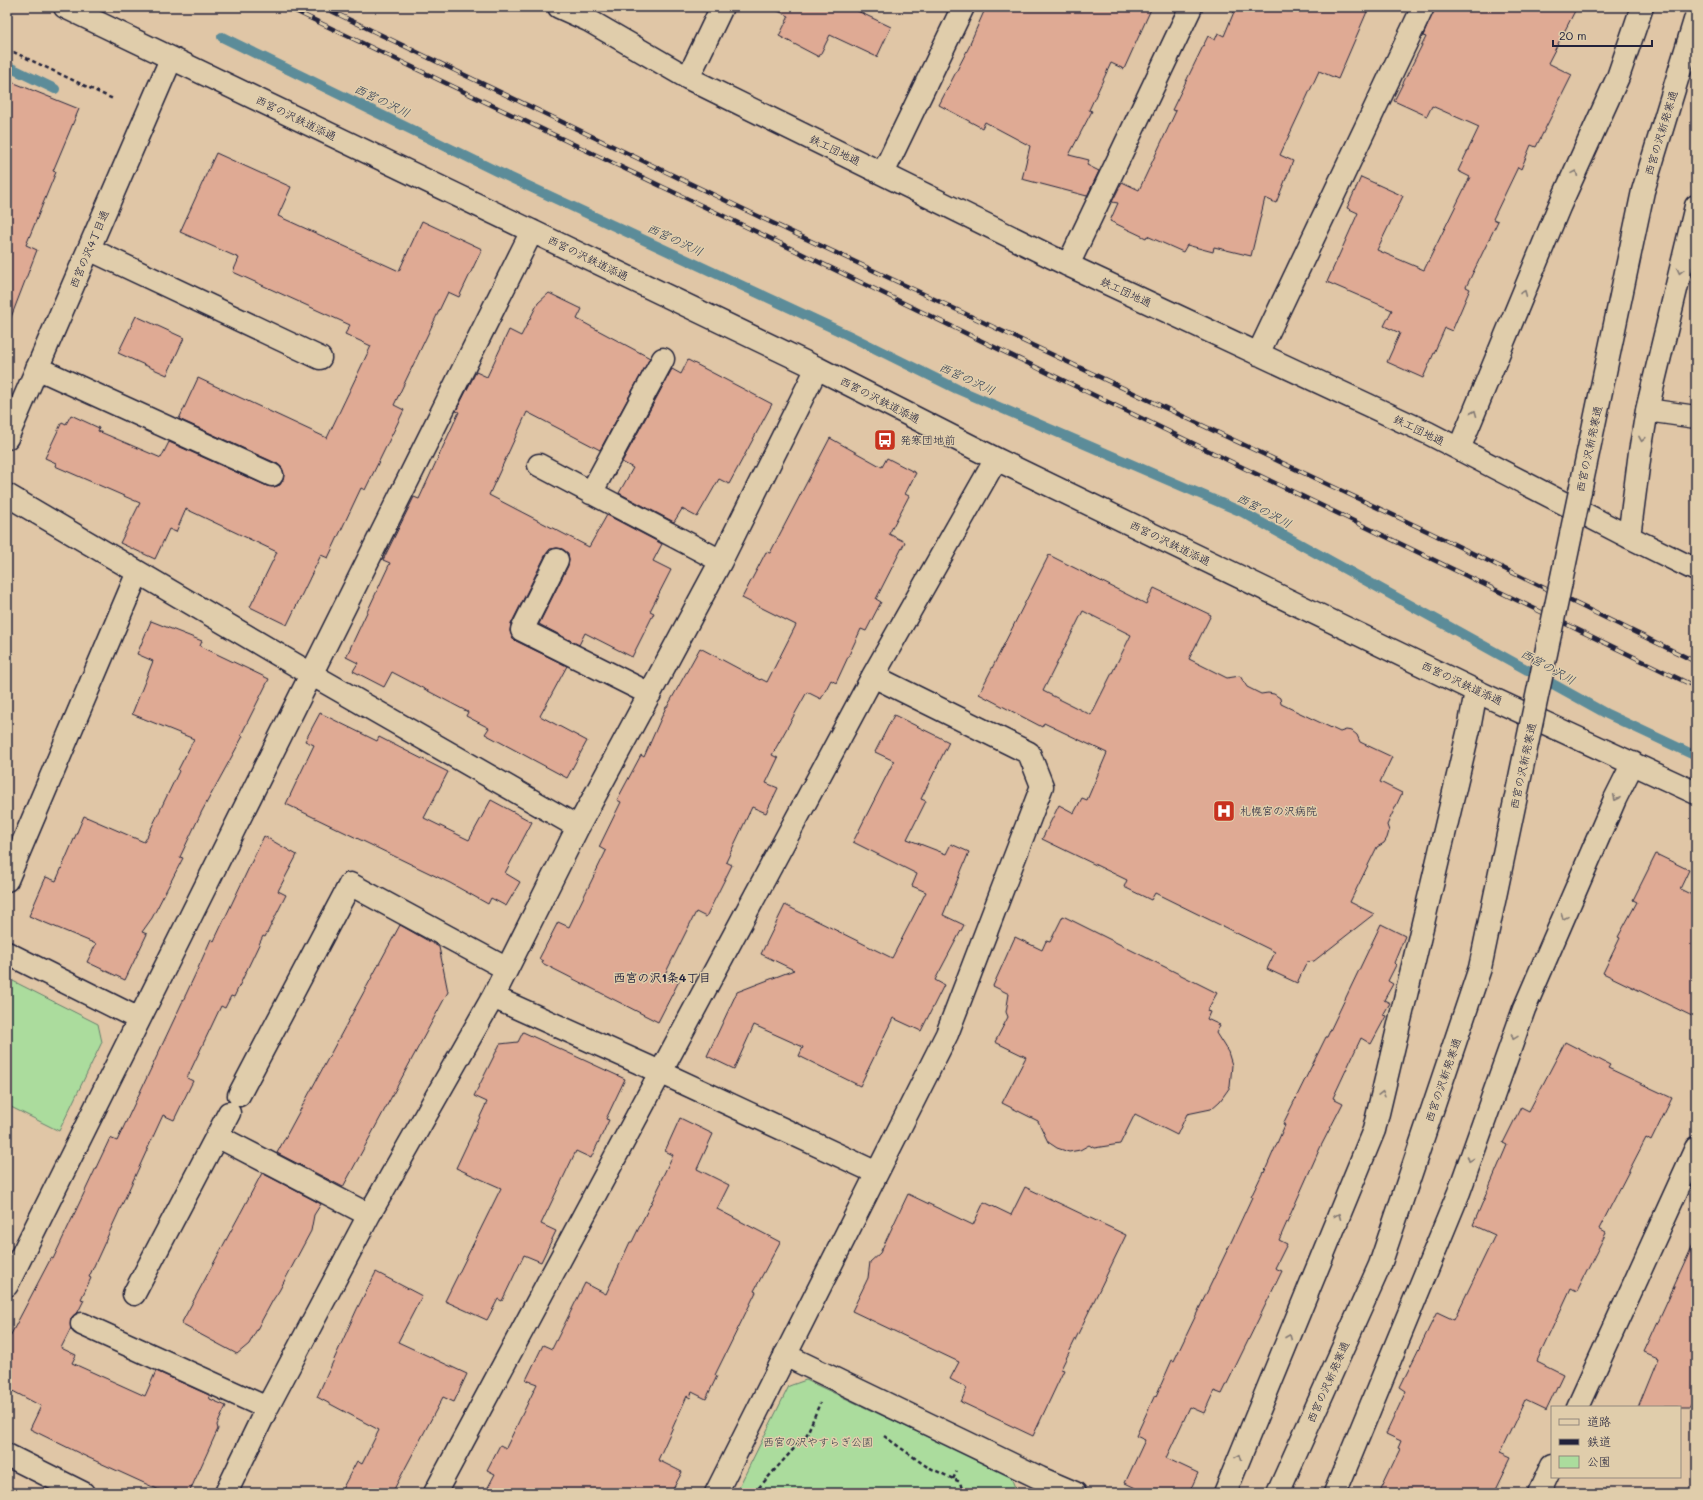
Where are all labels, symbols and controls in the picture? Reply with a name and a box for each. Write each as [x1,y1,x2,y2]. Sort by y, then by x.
scale bar [1553,22,1652,48]
text: 20 m [1559,27,1587,43]
water label: 西宮の沢川 [352,80,413,120]
street label: 西宮の沢新発寒通 [1640,89,1681,177]
street label: 西宮の沢鉄道添通 [253,92,339,144]
street label: 鉄工団地通 [807,131,863,168]
one-way arrow [1570,170,1578,177]
street label: 西宮の沢4丁目通 [65,207,112,290]
water label: 西宮の沢川 [645,219,706,259]
street label: 西宮の沢鉄道添通 [545,232,631,284]
one-way arrow [1677,268,1685,275]
street label: 鉄工団地通 [1098,273,1154,310]
one-way arrow [1519,289,1527,296]
water label: 西宮の沢川 [937,358,998,398]
street label: 西宮の沢鉄道添通 [838,373,923,426]
street label: 西宮の沢新発寒通 [1572,404,1605,493]
one-way arrow [1469,409,1477,417]
street label: 鉄工団地通 [1391,411,1447,448]
bus stop icon: 発寒団地前 [872,427,898,453]
place label: 発寒団地前 [900,432,955,447]
one-way arrow [1639,436,1647,442]
water label: 西宮の沢川 [1234,489,1295,531]
street label: 西宮の沢鉄道添通 [1127,517,1213,569]
water label: 西宮の沢川 [1518,645,1579,688]
street label: 西宮の沢鉄道添通 [1419,657,1505,708]
street label: 西宮の沢新発寒通 [1506,721,1539,810]
one-way arrow [1613,793,1621,801]
hospital icon: 札幌宮の沢病院 [1211,798,1237,824]
place label: 札幌宮の沢病院 [1240,803,1317,818]
one-way arrow [1561,912,1569,920]
district label: 西宮の沢1条4丁目 [614,969,710,985]
one-way arrow [1510,1033,1518,1040]
street label: 西宮の沢新発寒通 [1421,1036,1464,1124]
one-way arrow [1378,1091,1386,1098]
one-way arrow [1466,1156,1475,1163]
one-way arrow [1334,1213,1342,1220]
one-way arrow [1284,1333,1292,1341]
street label: 西宮の沢新発寒通 [1303,1339,1352,1425]
legend [1551,1406,1681,1478]
text: 道路 [1587,1413,1611,1429]
text: 鉄道 [1587,1433,1611,1449]
park label: 西宮の沢やすらぎ公園 [763,1434,873,1449]
one-way arrow [1235,1453,1243,1460]
text: 公園 [1587,1453,1611,1469]

